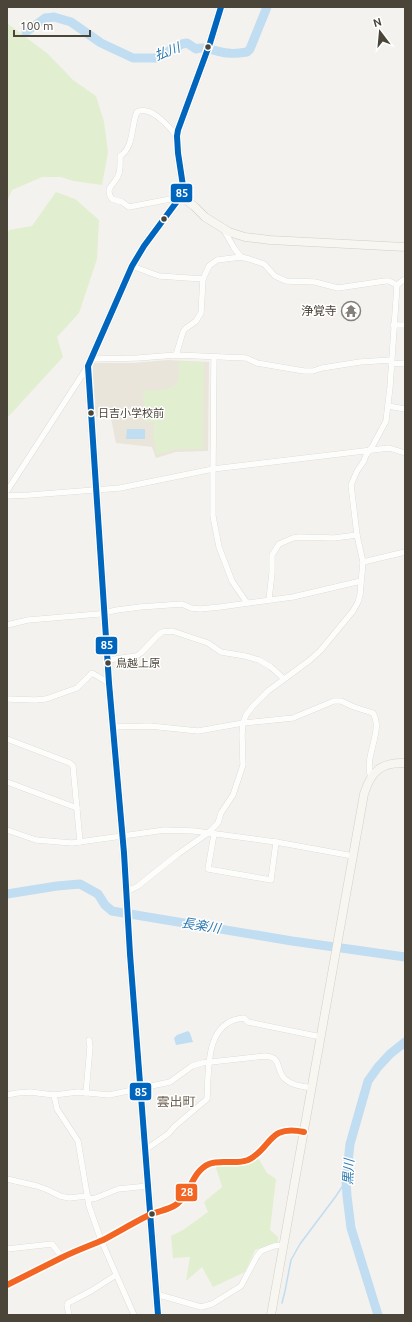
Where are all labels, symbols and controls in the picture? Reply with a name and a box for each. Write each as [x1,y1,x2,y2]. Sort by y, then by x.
scale bar [14,12,90,38]
north arrow [360,12,400,52]
text: N [372,15,383,29]
text: 100 m [20,19,53,32]
water label: 払川 [152,39,184,62]
unlabelled marker [203,42,213,52]
line badge: 85 [170,183,193,203]
text: 85 [176,187,188,199]
unlabelled marker [159,214,169,224]
temple icon: 浄覚寺 [340,300,362,322]
place label: 浄覚寺 [301,304,337,317]
place label: 日吉小学校前 [98,407,164,419]
marker: 日吉小学校前 [86,408,96,418]
line badge: 85 [95,636,118,655]
text: 85 [101,639,113,651]
place label: 鳥越上原 [116,657,160,669]
marker: 鳥越上原 [103,658,113,668]
water label: 長楽川 [181,915,223,935]
line badge: 85 [129,1082,152,1101]
text: 85 [135,1086,147,1098]
district label: 雲出町 [156,1094,196,1108]
water label: 黒川 [340,1157,356,1185]
line badge: 28 [175,1183,198,1202]
text: 28 [181,1186,193,1198]
unlabelled marker [147,1209,157,1219]

